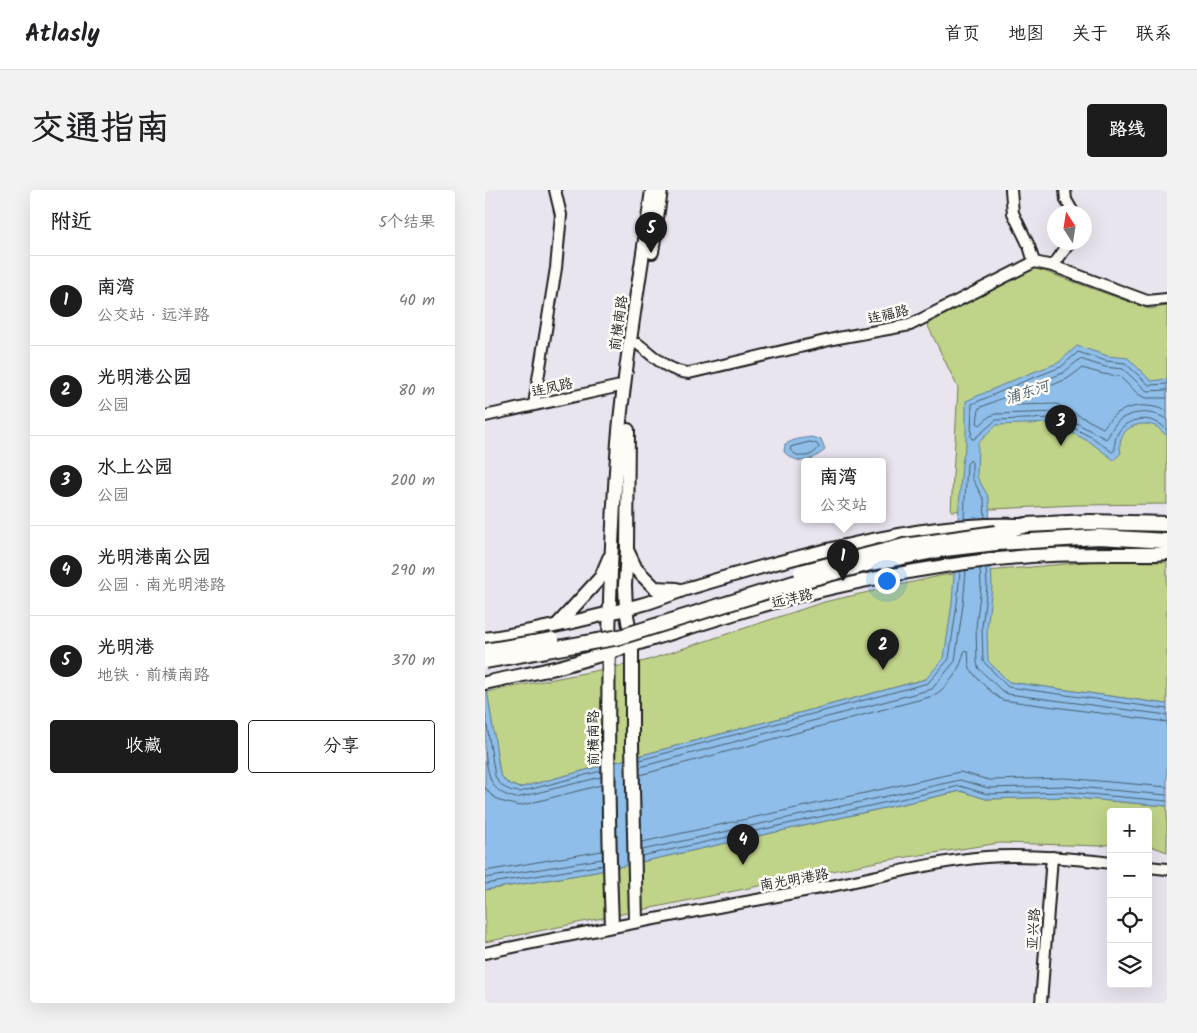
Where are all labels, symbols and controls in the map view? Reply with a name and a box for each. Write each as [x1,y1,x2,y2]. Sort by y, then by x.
text: Atlasly [25,15,100,54]
text: 首页 [944,20,980,49]
text: 地图 [1008,20,1044,49]
text: 关于 [1072,20,1108,49]
text: 联系 [1136,20,1172,49]
text: 交通指南 [30,102,170,158]
button: 路线 [1087,104,1167,157]
north arrow [1047,205,1092,250]
text: 附近 [50,206,92,239]
text: 5个结果 [378,210,435,235]
pin: 5 [635,212,667,253]
text: 南湾 [97,273,135,303]
text: 1 [64,288,68,313]
text: 40 m [399,288,435,313]
street label: 前横南路 [604,294,634,352]
street label: 连福路 [865,300,911,330]
text: 公交站 · 远洋路 [97,303,210,328]
text: 光明港公园 [97,363,192,393]
street label: 连凤路 [529,373,575,403]
water label: 浦东河 [1002,374,1055,411]
text: 2 [61,378,71,403]
text: 80 m [398,378,435,403]
text: 公园 [97,393,129,418]
pin: 3 [1045,405,1077,446]
text: 水上公园 [97,453,173,483]
popup [801,458,886,523]
text: 南湾 [819,463,858,493]
text: 3 [62,468,70,493]
text: 200 m [391,468,435,493]
text: 公园 [97,483,129,508]
text: 公交站 [819,493,868,518]
pin: 1 [827,540,859,581]
text: 光明港南公园 [97,543,211,573]
text: 4 [62,558,70,583]
text: 290 m [391,558,435,583]
your location [874,568,900,594]
text: 公园 · 南光明港路 [97,573,226,598]
street label: 远洋路 [769,583,815,615]
pin: 2 [867,629,899,670]
text: 光明港 [97,633,154,663]
text: 5 [62,648,70,673]
text: 370 m [391,648,435,673]
text: 地铁 · 前横南路 [97,663,210,688]
street label: 前横南路 [583,710,605,766]
button: 收藏 [50,720,238,773]
button: 分享 [248,720,435,773]
map controls [1107,808,1152,988]
button: + [1107,808,1152,853]
pin: 4 [727,824,759,865]
button: − [1107,853,1152,898]
street label: 南光明港路 [758,863,831,897]
button: locate [1107,898,1152,943]
street label: 亚兴路 [1022,907,1046,951]
button: layers [1107,943,1152,988]

